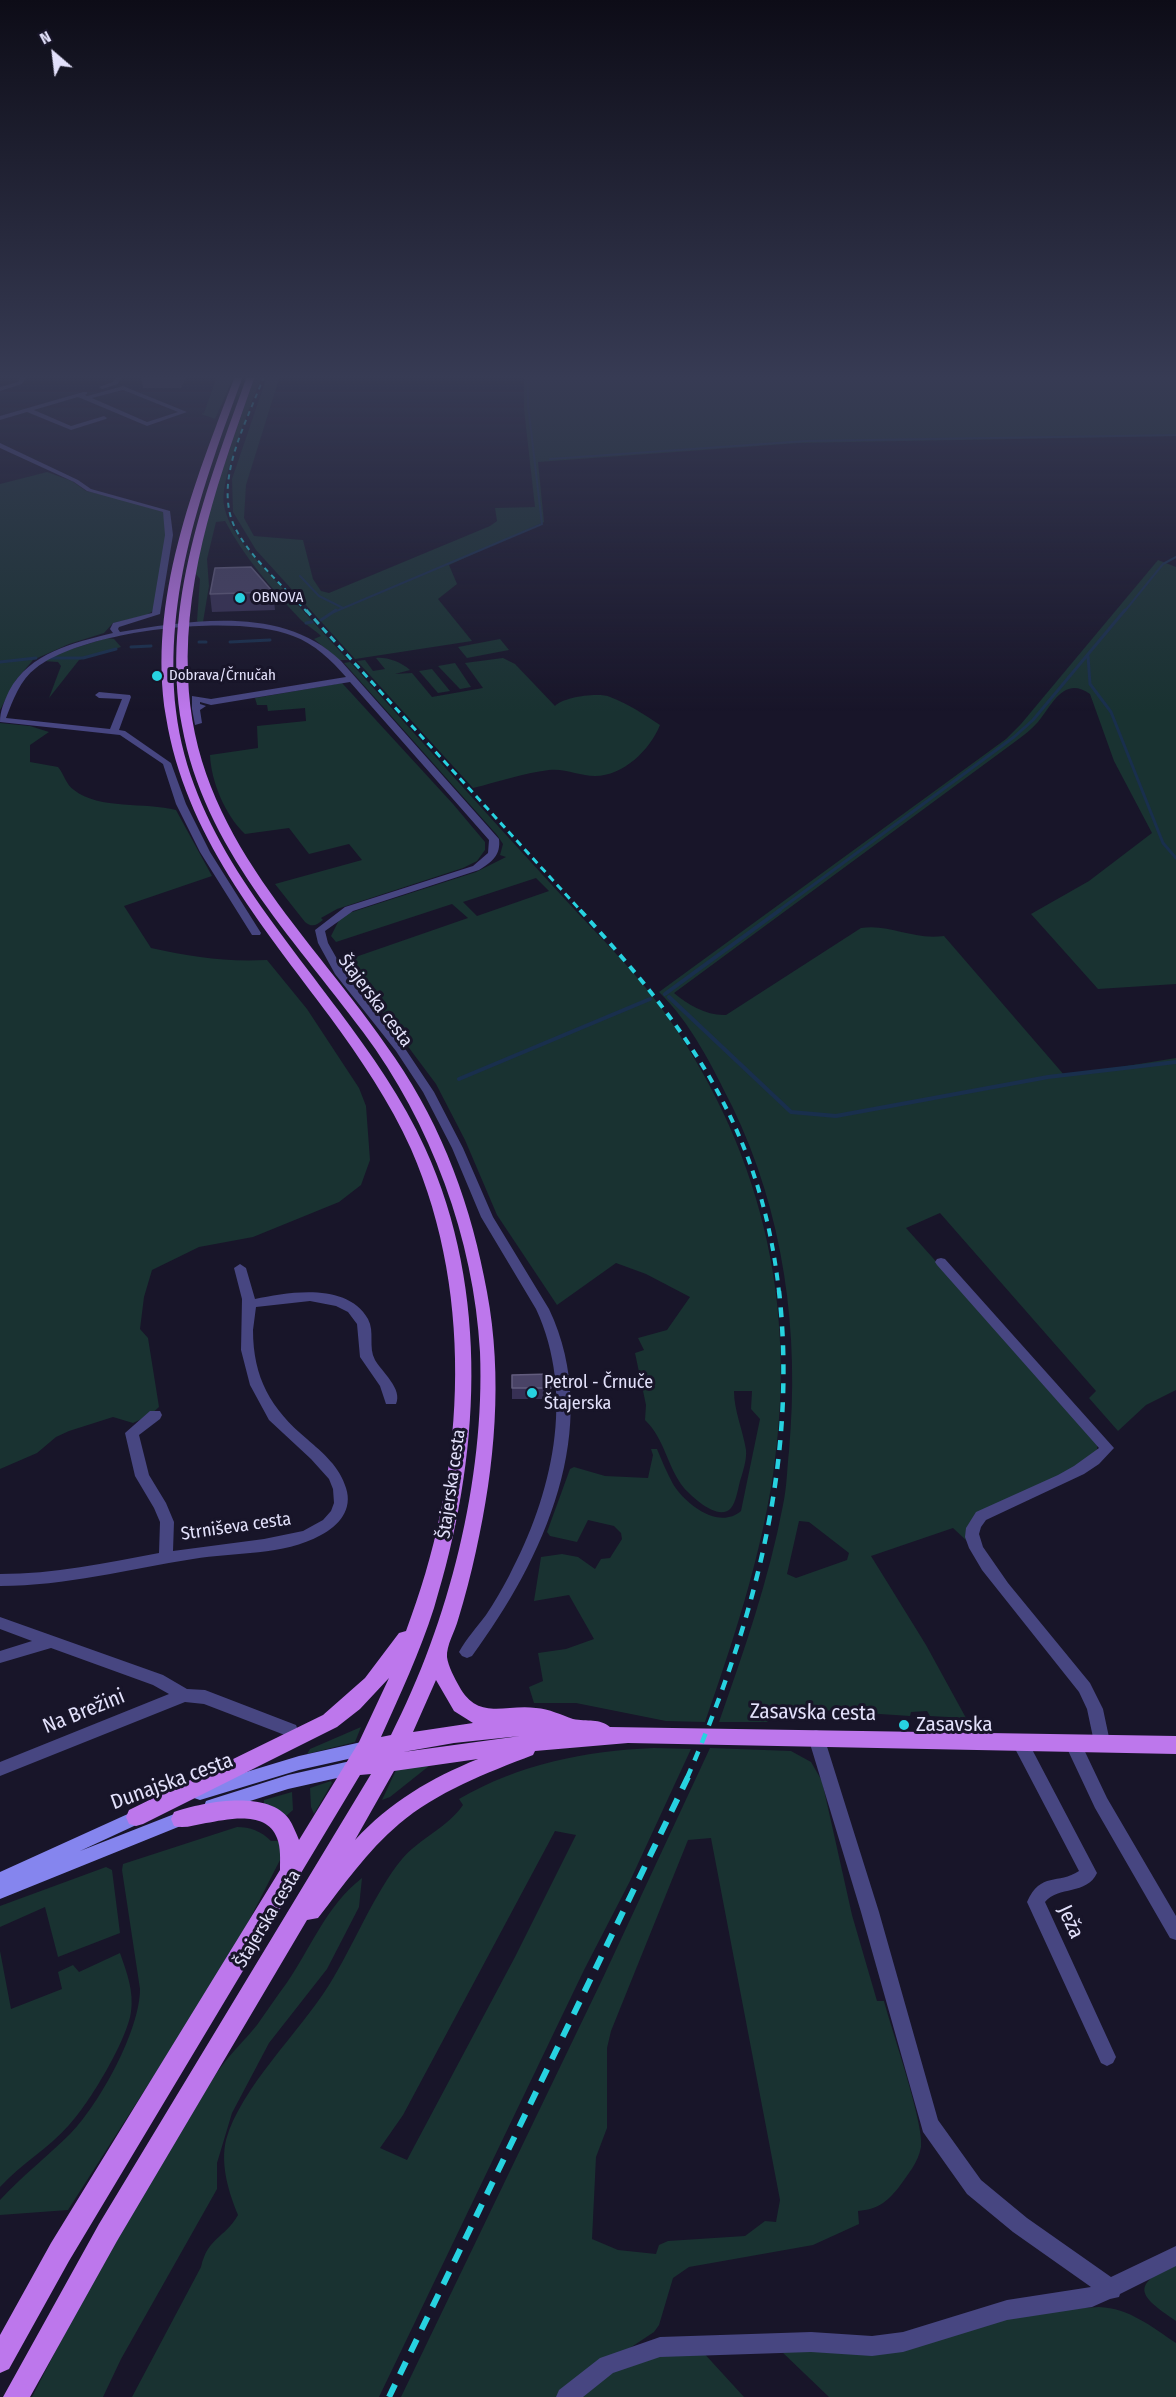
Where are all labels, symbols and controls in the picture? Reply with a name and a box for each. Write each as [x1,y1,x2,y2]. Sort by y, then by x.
north arrow [24,24,84,84]
text: N [37,27,54,48]
place label: OBNOVA [252,589,303,607]
marker: OBNOVA [233,591,247,605]
place label: Dobrava/Črnučah [169,667,276,685]
marker: Dobrava/Črnučah [150,669,164,683]
street label: Štajerska cesta [333,951,417,1051]
place label: Petrol - Črnuče Štajerska [544,1372,653,1414]
marker: Petrol - Črnuče Štajerska [525,1386,539,1400]
street label: Štajerska cesta [434,1428,470,1540]
street label: Strniševa cesta [180,1509,292,1545]
street label: Na Brežini [39,1684,129,1740]
street label: Zasavska cesta [750,1699,876,1727]
place label: Zasavska [916,1712,992,1738]
marker: Zasavska [897,1718,911,1732]
street label: Dunajska cesta [107,1748,237,1816]
street label: Štajerska cesta [230,1866,306,1972]
street label: Ježa [1051,1901,1089,1943]

